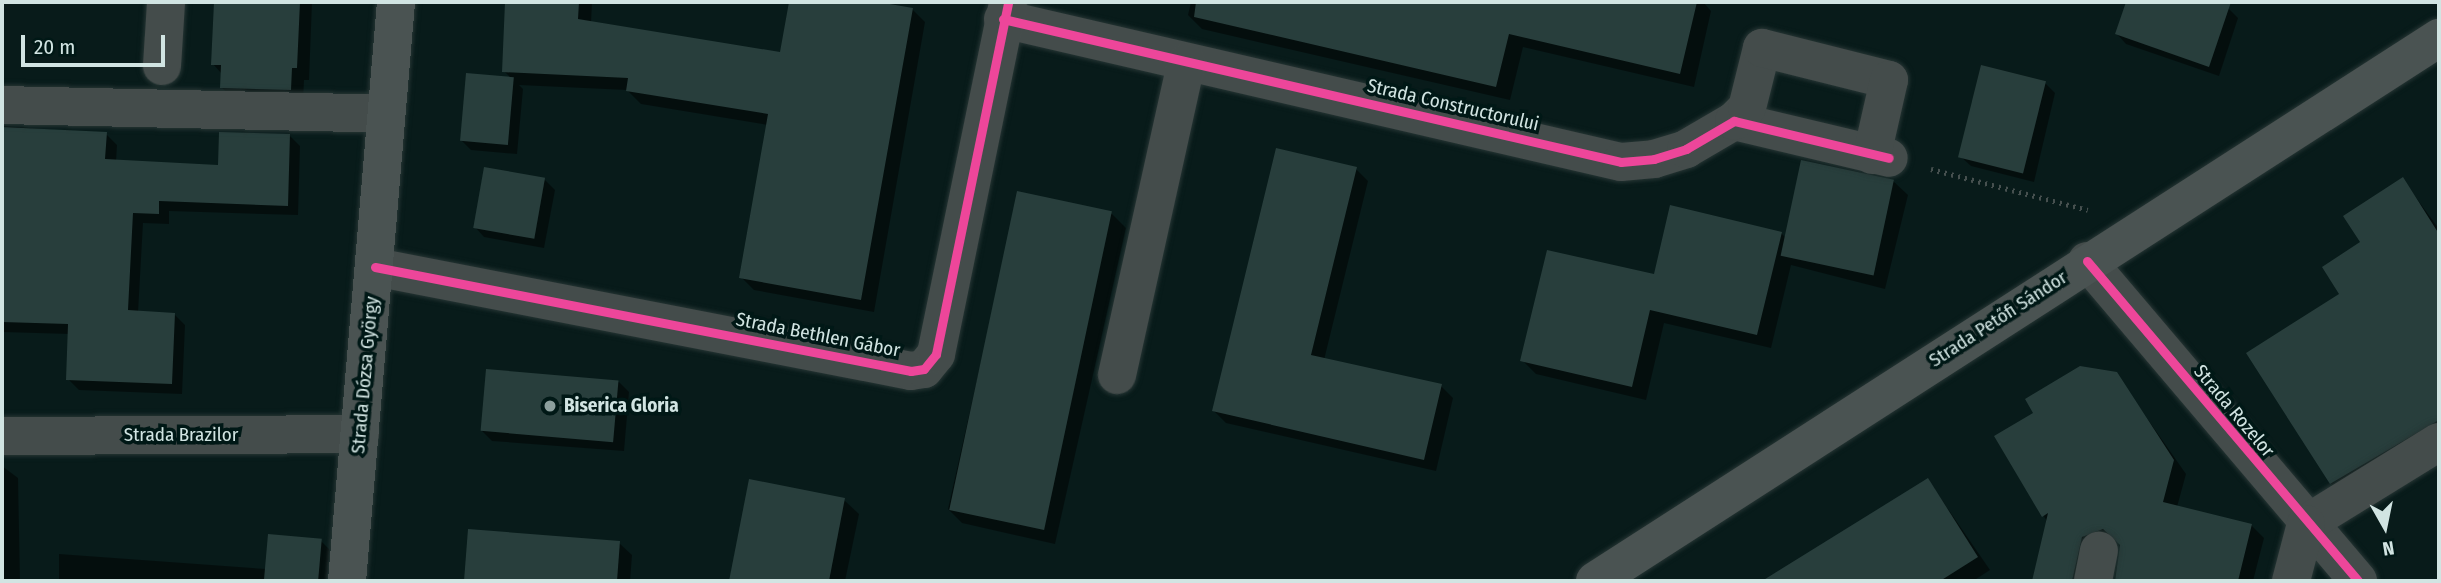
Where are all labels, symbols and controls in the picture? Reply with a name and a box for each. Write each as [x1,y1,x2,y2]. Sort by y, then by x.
scale bar [24,21,168,65]
text: 20 m [34,34,75,60]
street label: Strada Constructorului [1365,74,1541,136]
street label: Strada Petőfi Sándor [1925,266,2071,372]
street label: Strada Dózsa György [347,295,383,455]
street label: Strada Bethlen Gábor [734,308,902,362]
street label: Strada Rozelor [2189,360,2279,462]
place label: Biserica Gloria [564,395,679,417]
marker: Biserica Gloria [542,398,558,414]
street label: Strada Brazilor [124,424,238,446]
north arrow [2350,492,2420,562]
text: N [2381,536,2396,560]

